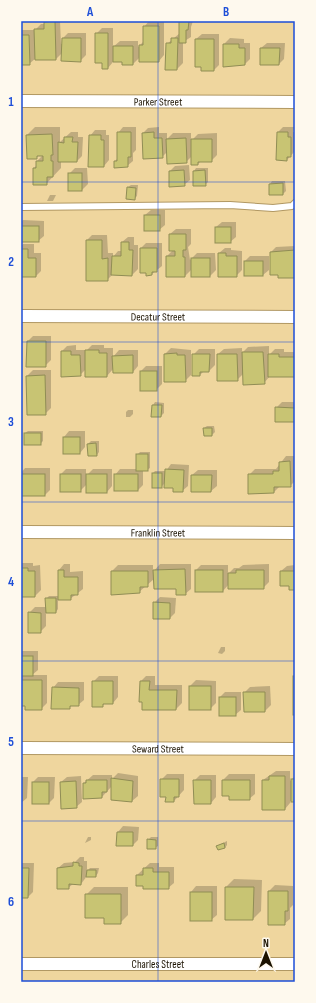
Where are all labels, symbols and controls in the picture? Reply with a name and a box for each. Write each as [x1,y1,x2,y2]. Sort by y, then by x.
text: A [86,4,94,20]
text: B [223,4,229,20]
text: 1 [8,94,14,110]
street label: Parker Street [134,95,183,109]
text: 2 [8,254,14,270]
street label: Decatur Street [131,310,186,324]
text: 3 [8,414,14,430]
street label: Franklin Street [131,526,186,540]
text: 4 [8,574,14,590]
text: 5 [8,734,14,750]
street label: Seward Street [132,742,185,756]
text: 6 [8,894,14,910]
north arrow [246,933,286,973]
text: N [263,937,269,950]
street label: Charles Street [132,958,185,971]

